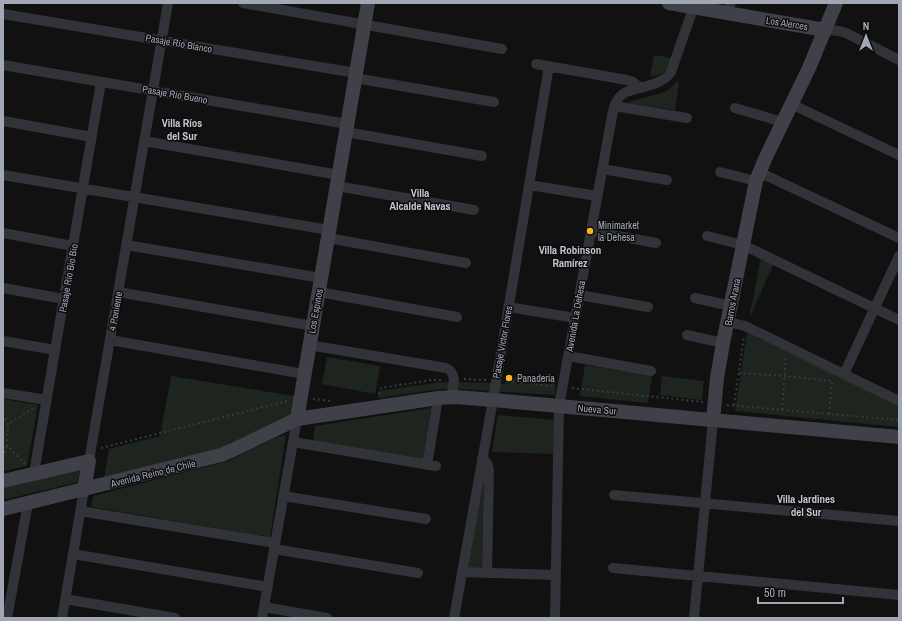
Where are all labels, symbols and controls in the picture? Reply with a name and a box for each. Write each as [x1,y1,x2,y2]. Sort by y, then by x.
street label: Los Alerces [765,14,809,33]
north arrow [846,16,886,56]
text: N [863,19,869,33]
street label: Pasaje Río Blanco [145,31,214,56]
street label: Pasaje Río Bueno [141,82,209,107]
district label: Villa Ríos del Sur [162,116,202,143]
district label: Villa Alcalde Navas [389,186,451,213]
place label: Minimarket la Dehesa [598,219,640,244]
marker: Minimarket la Dehesa [585,226,595,236]
street label: Pasaje Río Bio Bio [56,242,81,313]
district label: Villa Robinson Ramírez [539,243,601,270]
street label: Barros Arana [722,277,744,327]
street label: Avenida La Dehesa [563,279,588,354]
street label: Los Espinos [305,288,326,334]
street label: 4 Poniente [106,290,125,332]
street label: Pasaje Víctor Flores [490,305,515,380]
place label: Panadería [517,372,555,385]
marker: Panadería [504,373,514,383]
street label: Nueva Sur [577,401,617,418]
street label: Avenida Reino de Chile [108,457,197,491]
district label: Villa Jardines del Sur [777,492,835,519]
scale bar [758,579,843,605]
text: 50 m [764,585,786,601]

